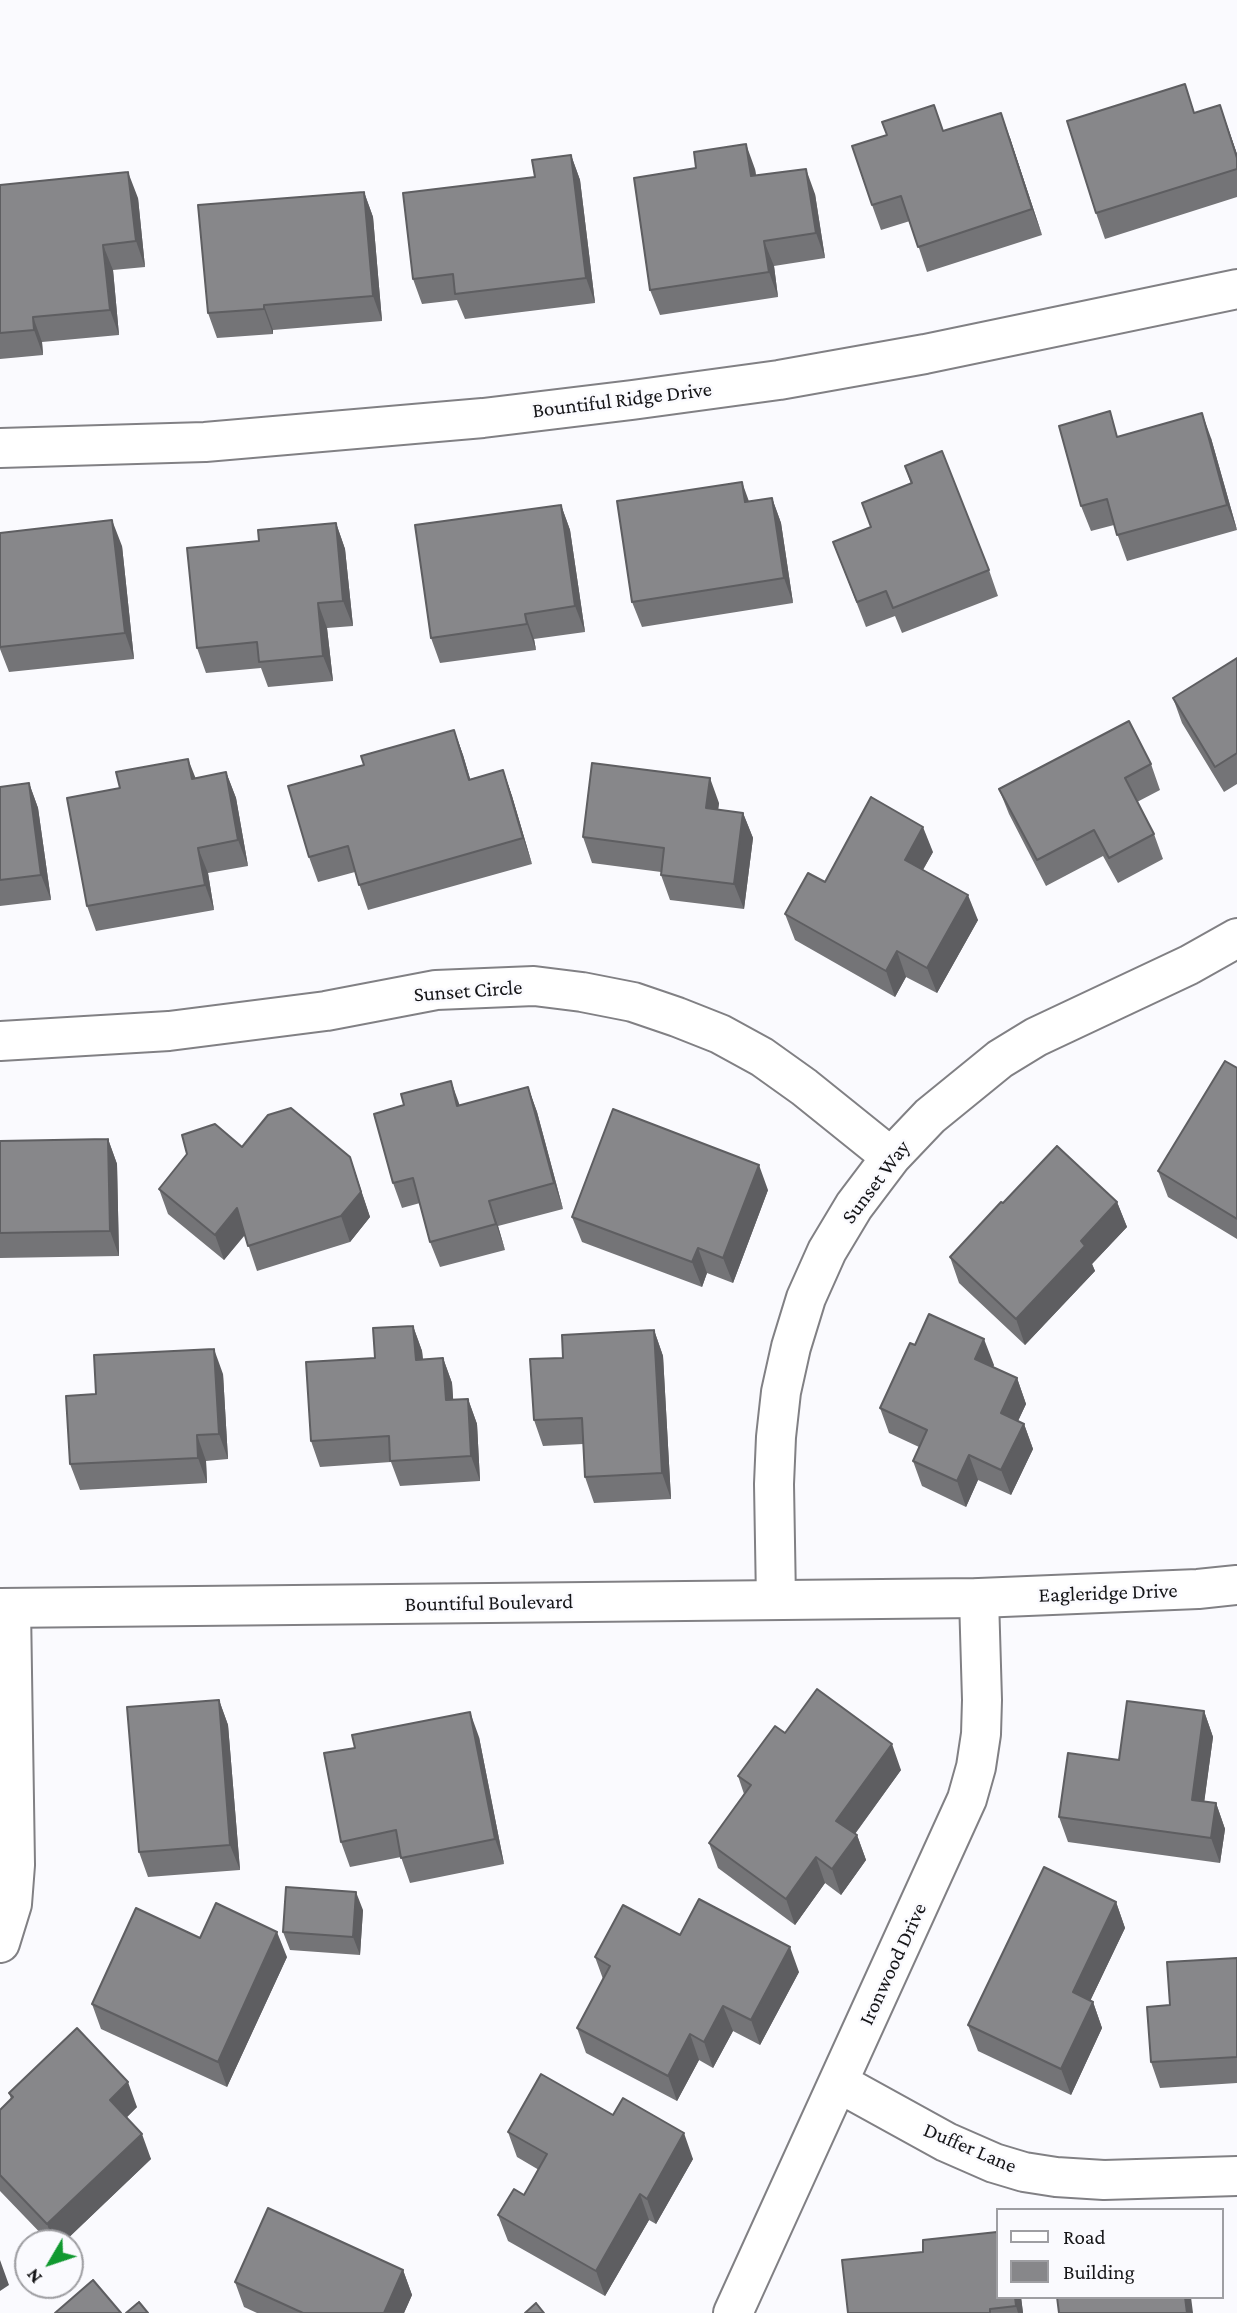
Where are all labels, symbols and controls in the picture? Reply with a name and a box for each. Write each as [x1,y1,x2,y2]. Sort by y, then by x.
street label: Bountiful Ridge Drive [531,376,713,424]
street label: Sunset Circle [413,975,523,1007]
street label: Sunset Way [836,1135,916,1229]
street label: Eagleridge Drive [1038,1578,1178,1608]
street label: Bountiful Boulevard [404,1589,574,1617]
street label: Ironwood Drive [854,1899,932,2029]
street label: Duffer Lane [920,2117,1020,2179]
legend [996,2208,1223,2299]
text: Road [1063,2225,1106,2249]
north arrow [14,2229,84,2299]
text: Building [1063,2260,1135,2284]
text: N [22,2265,46,2288]

